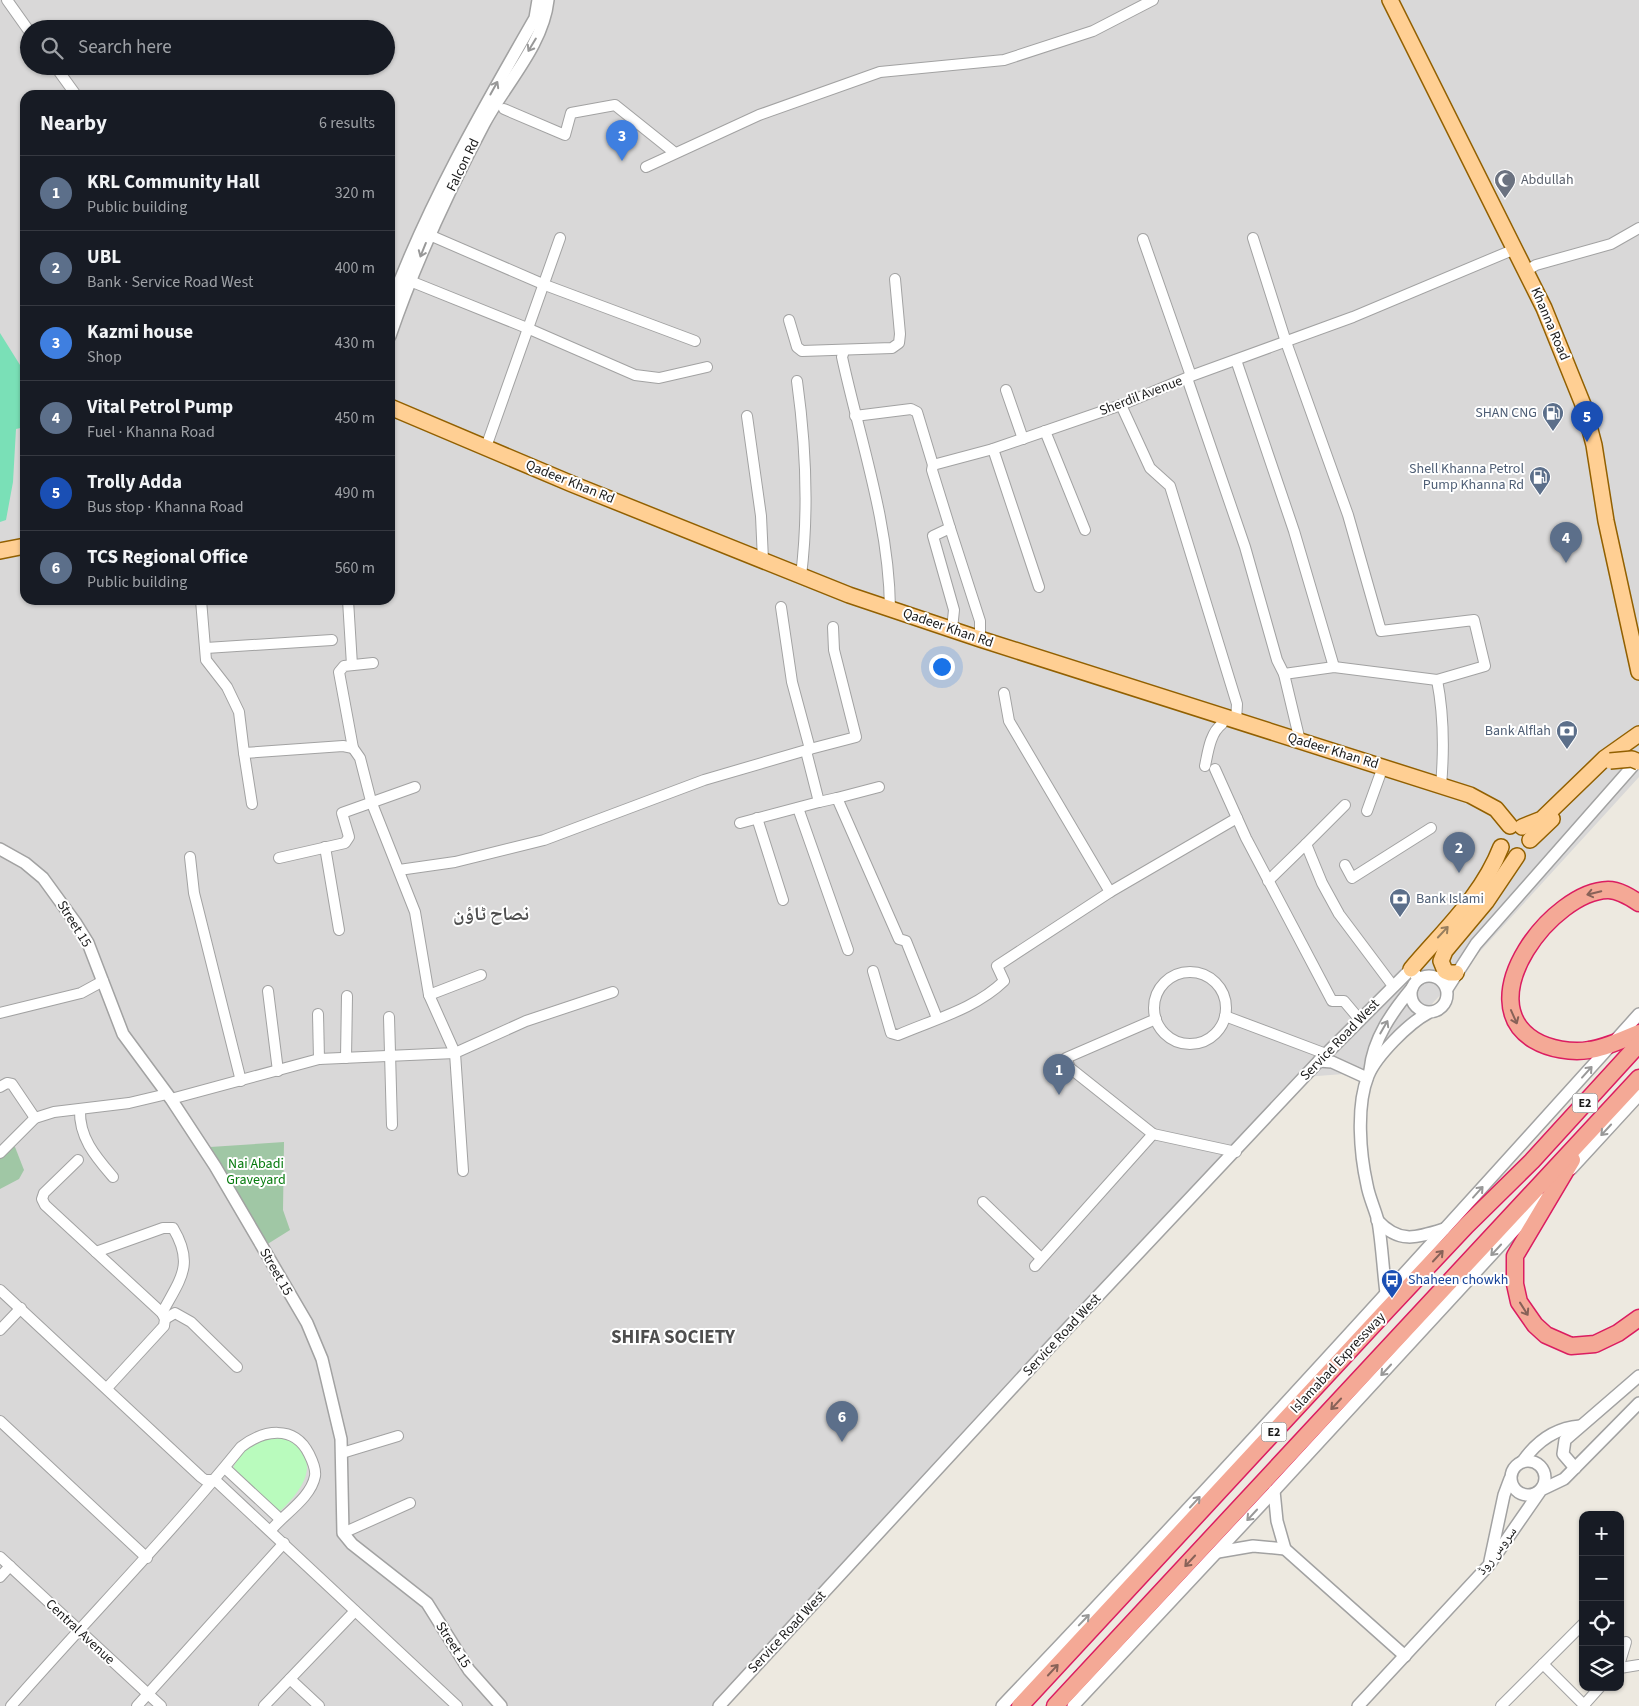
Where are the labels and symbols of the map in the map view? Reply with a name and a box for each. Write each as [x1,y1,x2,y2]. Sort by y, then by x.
one-way arrow [526,38,536,52]
one-way arrow [489,81,499,96]
pin: 3 [606,120,638,161]
street label: Falcon Rd [442,135,484,195]
mosque icon: Abdullah [1493,168,1517,199]
place label: Abdullah [1521,170,1574,190]
one-way arrow [418,242,427,258]
street label: Khanna Road [1526,284,1574,364]
street label: Sherdil Avenue [1097,371,1185,421]
fuel station icon: SHAN CNG [1541,401,1565,432]
pin: 5 [1571,401,1603,442]
place label: SHAN CNG [1475,403,1537,423]
street label: Qadeer Khan Rd [522,455,618,509]
place label: Shell Khanna Petrol Pump Khanna Rd [1409,459,1524,495]
fuel station icon: Shell Khanna Petrol Pump Khanna Rd [1528,465,1552,496]
pin: 4 [1550,522,1582,563]
street label: Qadeer Khan Rd [900,603,996,653]
your location [929,654,955,680]
bank icon: Bank Alflah [1555,719,1579,750]
place label: Bank Alflah [1485,721,1551,741]
street label: Qadeer Khan Rd [1285,728,1381,774]
pin: 2 [1443,832,1475,873]
bank icon: Bank Islami [1388,887,1412,918]
place label: Bank Islami [1416,889,1484,909]
one-way arrow [1587,889,1603,898]
street label: Street 15 [52,897,96,951]
district label: نصاح ٹاؤن [453,901,529,928]
one-way arrow [1437,926,1449,939]
street label: Service Road West [1296,995,1384,1085]
one-way arrow [1510,1009,1520,1024]
one-way arrow [1380,1021,1390,1035]
pin: 1 [1043,1054,1075,1095]
one-way arrow [1581,1065,1593,1078]
road number: E2 [1572,1094,1598,1112]
one-way arrow [1600,1124,1612,1137]
park label: Nai Abadi Graveyard [226,1154,286,1190]
one-way arrow [1472,1186,1484,1199]
one-way arrow [1490,1244,1502,1257]
street label: Street 15 [254,1245,298,1299]
one-way arrow [1432,1250,1444,1263]
bus stop icon: Shaheen chowkh [1380,1268,1404,1299]
place label: Shaheen chowkh [1408,1270,1508,1290]
street label: Service Road West [1018,1289,1106,1381]
one-way arrow [1519,1302,1529,1316]
street label: Islamabad Expressway [1286,1308,1391,1418]
district label: SHIFA SOCIETY [611,1324,736,1351]
one-way arrow [1380,1363,1392,1376]
one-way arrow [1330,1397,1342,1410]
pin: 6 [826,1401,858,1442]
road number: E2 [1262,1422,1286,1441]
one-way arrow [1190,1495,1201,1508]
one-way arrow [1246,1509,1258,1521]
street label: سروس روڈ [1472,1523,1522,1579]
one-way arrow [1184,1555,1196,1568]
street label: Service Road West [743,1586,831,1678]
street label: Central Avenue [41,1595,119,1670]
one-way arrow [1078,1614,1090,1626]
street label: Street 15 [431,1618,476,1672]
one-way arrow [1047,1664,1059,1677]

